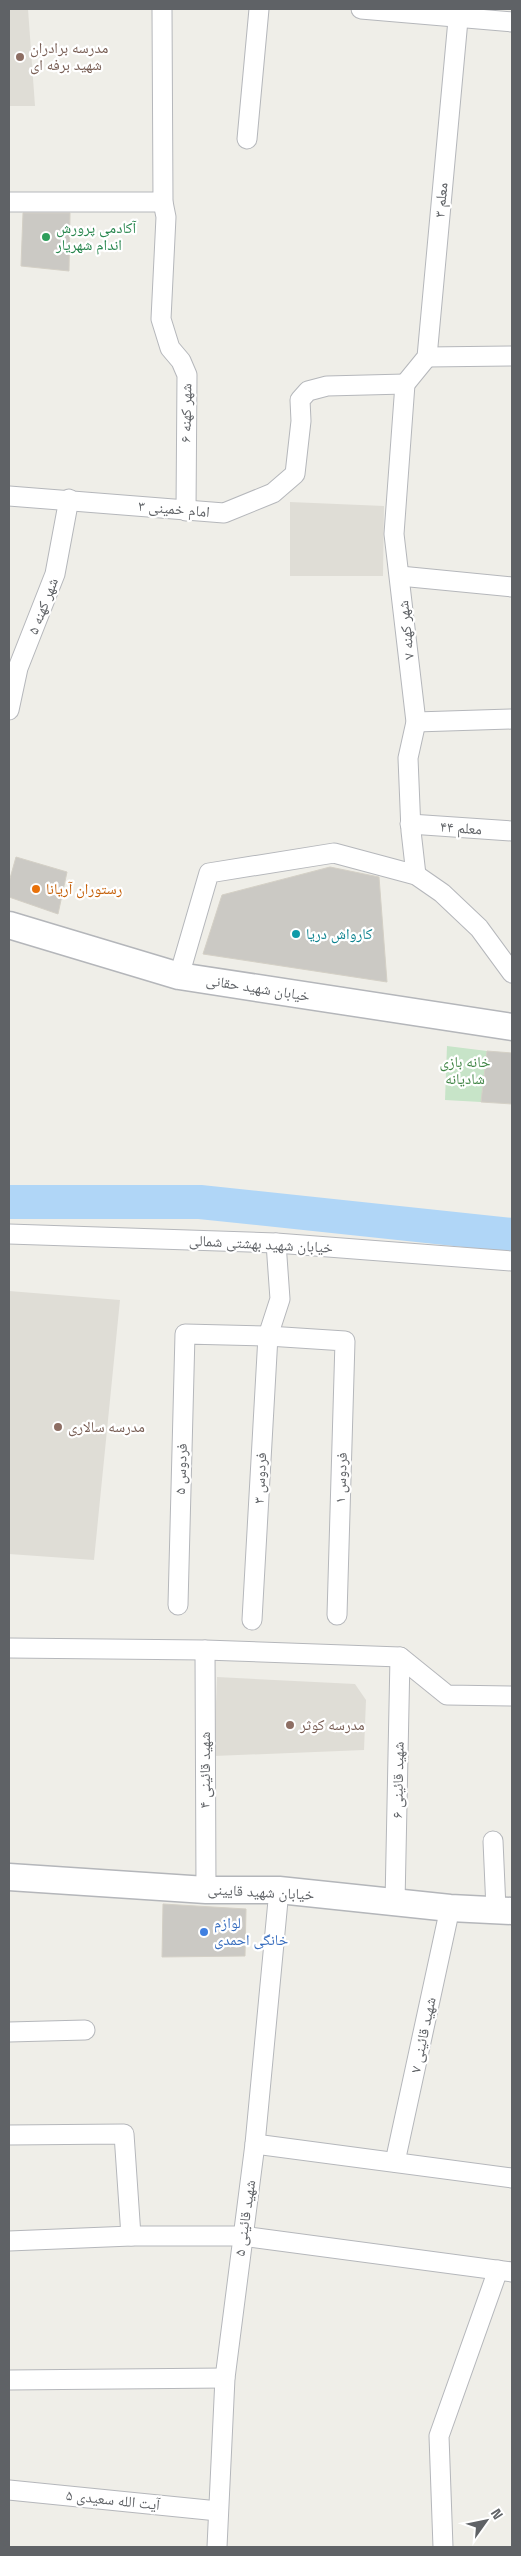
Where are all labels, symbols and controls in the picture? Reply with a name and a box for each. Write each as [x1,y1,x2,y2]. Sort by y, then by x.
place label: مدرسه برادران شهید برفه ای [30,38,109,75]
marker: مدرسه برادران شهید برفه ای [14,51,26,63]
street label: معلم ۳ [430,181,453,218]
place label: آکادمی پرورش اندام شهریار [55,218,137,255]
marker: آکادمی پرورش اندام شهریار [40,231,52,243]
street label: شهر کهنه ۶ [175,383,196,443]
street label: امام خمینی ۳ [137,496,211,522]
street label: شهر کهنه ۵ [23,575,62,637]
street label: شهر کهنه ۷ [393,599,418,660]
street label: معلم ۴۴ [439,817,483,839]
place label: رستوران آریانا [46,879,123,899]
marker: رستوران آریانا [30,883,42,895]
place label: کارواش دریا [306,924,372,944]
marker: کارواش دریا [290,928,302,940]
street label: خیابان شهید حقانی [205,970,312,1006]
park label: خانه بازی شادیانه [439,1052,491,1088]
street label: خیابان شهید بهشتی شمالی [189,1230,334,1258]
place label: مدرسه سالاری [68,1417,145,1437]
marker: مدرسه سالاری [52,1421,64,1433]
street label: فردوس ۵ [170,1443,192,1495]
street label: فردوس ۳ [249,1452,271,1504]
street label: فردوس ۱ [330,1452,352,1504]
place label: مدرسه کوثر [299,1715,365,1734]
marker: مدرسه کوثر [284,1719,296,1731]
street label: شهید قائینی ۴ [195,1731,215,1808]
street label: شهید قائینی ۶ [387,1741,409,1819]
street label: خیابان شهید قایینی [207,1879,315,1905]
place label: لوازم خانگی احمدی [214,1913,289,1950]
marker: لوازم خانگی احمدی [198,1926,210,1938]
street label: شهید قائینی ۷ [405,1995,441,2075]
street label: شهید قائینی ۵ [230,2178,260,2257]
street label: آیت الله سعیدی ۵ [65,2485,162,2515]
north arrow [461,2496,511,2546]
text: N [487,2505,507,2523]

